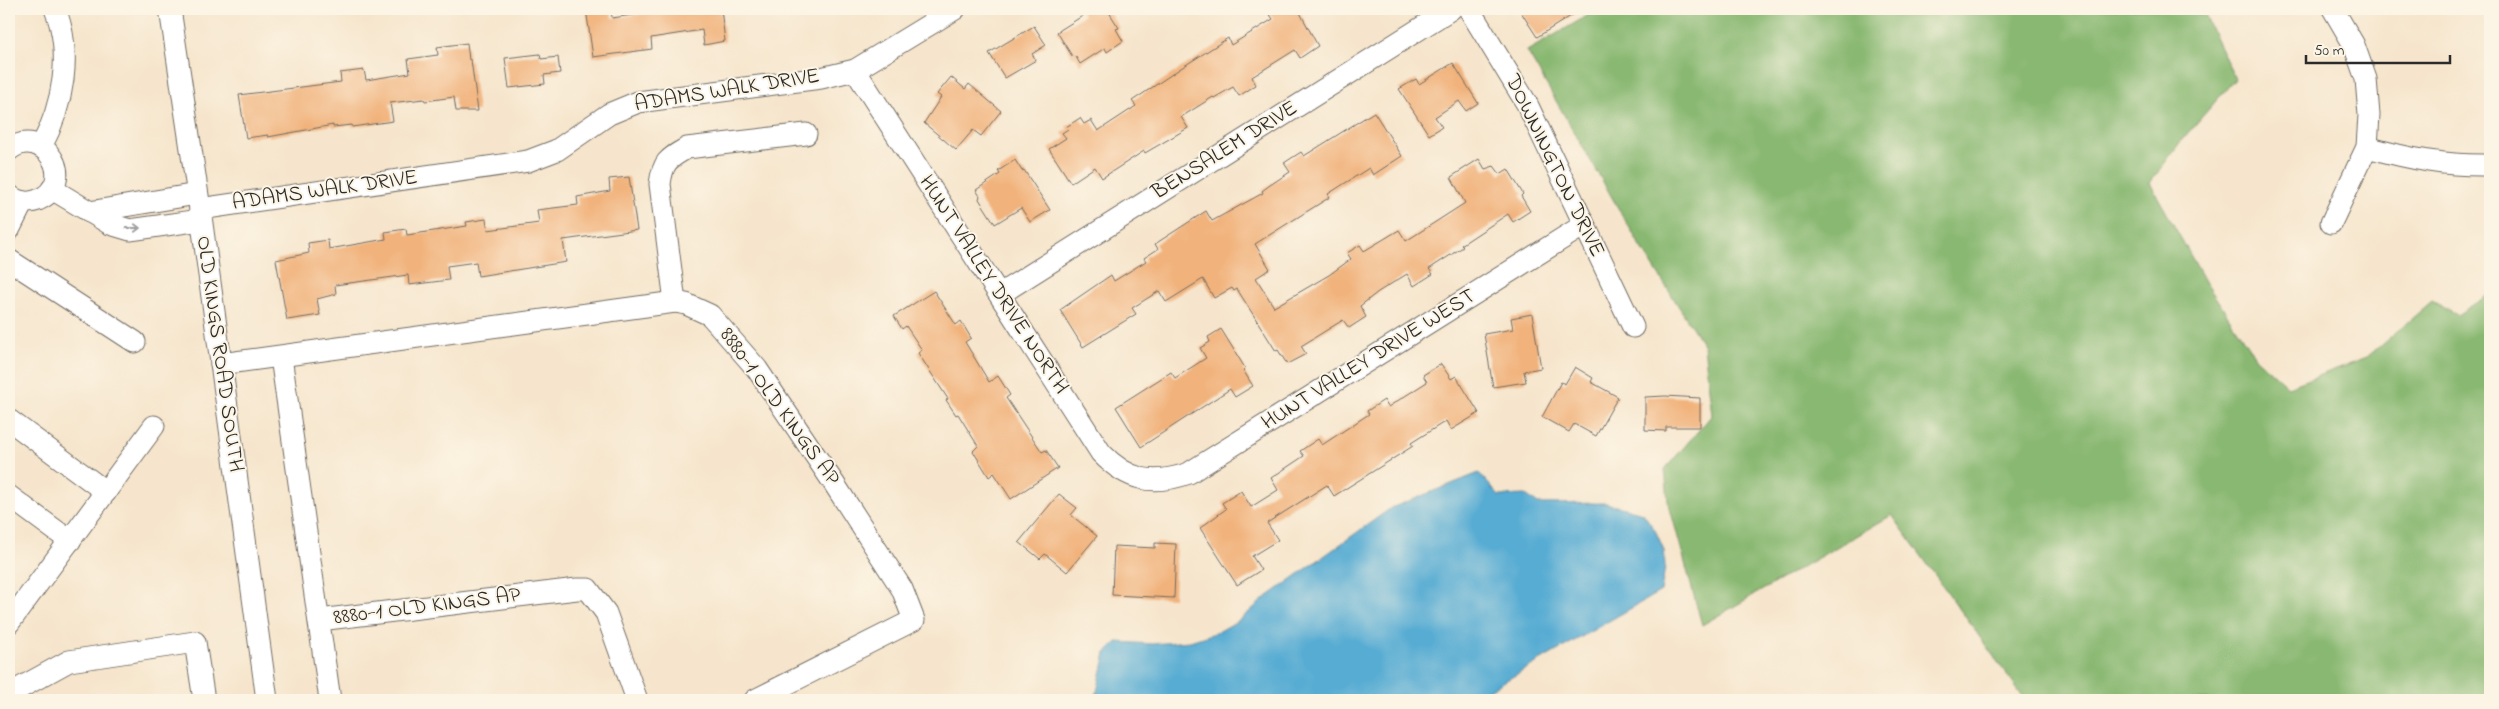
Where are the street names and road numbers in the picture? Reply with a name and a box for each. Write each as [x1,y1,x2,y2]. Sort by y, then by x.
street label: ADAMS WALK DRIVE [632,61,822,121]
street label: DOWNINGTON DRIVE [1495,68,1612,263]
street label: BENSALEM DRIVE [1145,93,1304,209]
street label: ADAMS WALK DRIVE [230,162,420,220]
street label: HUNT VALLEY DRIVE NORTH [910,169,1076,401]
street label: OLD KINGS ROAD SOUTH [187,234,251,474]
street label: HUNT VALLEY DRIVE WEST [1256,281,1483,439]
street label: 8880-1 OLD KINGS AP [711,321,848,493]
street label: 8880-1 OLD KINGS AP [332,580,523,634]

